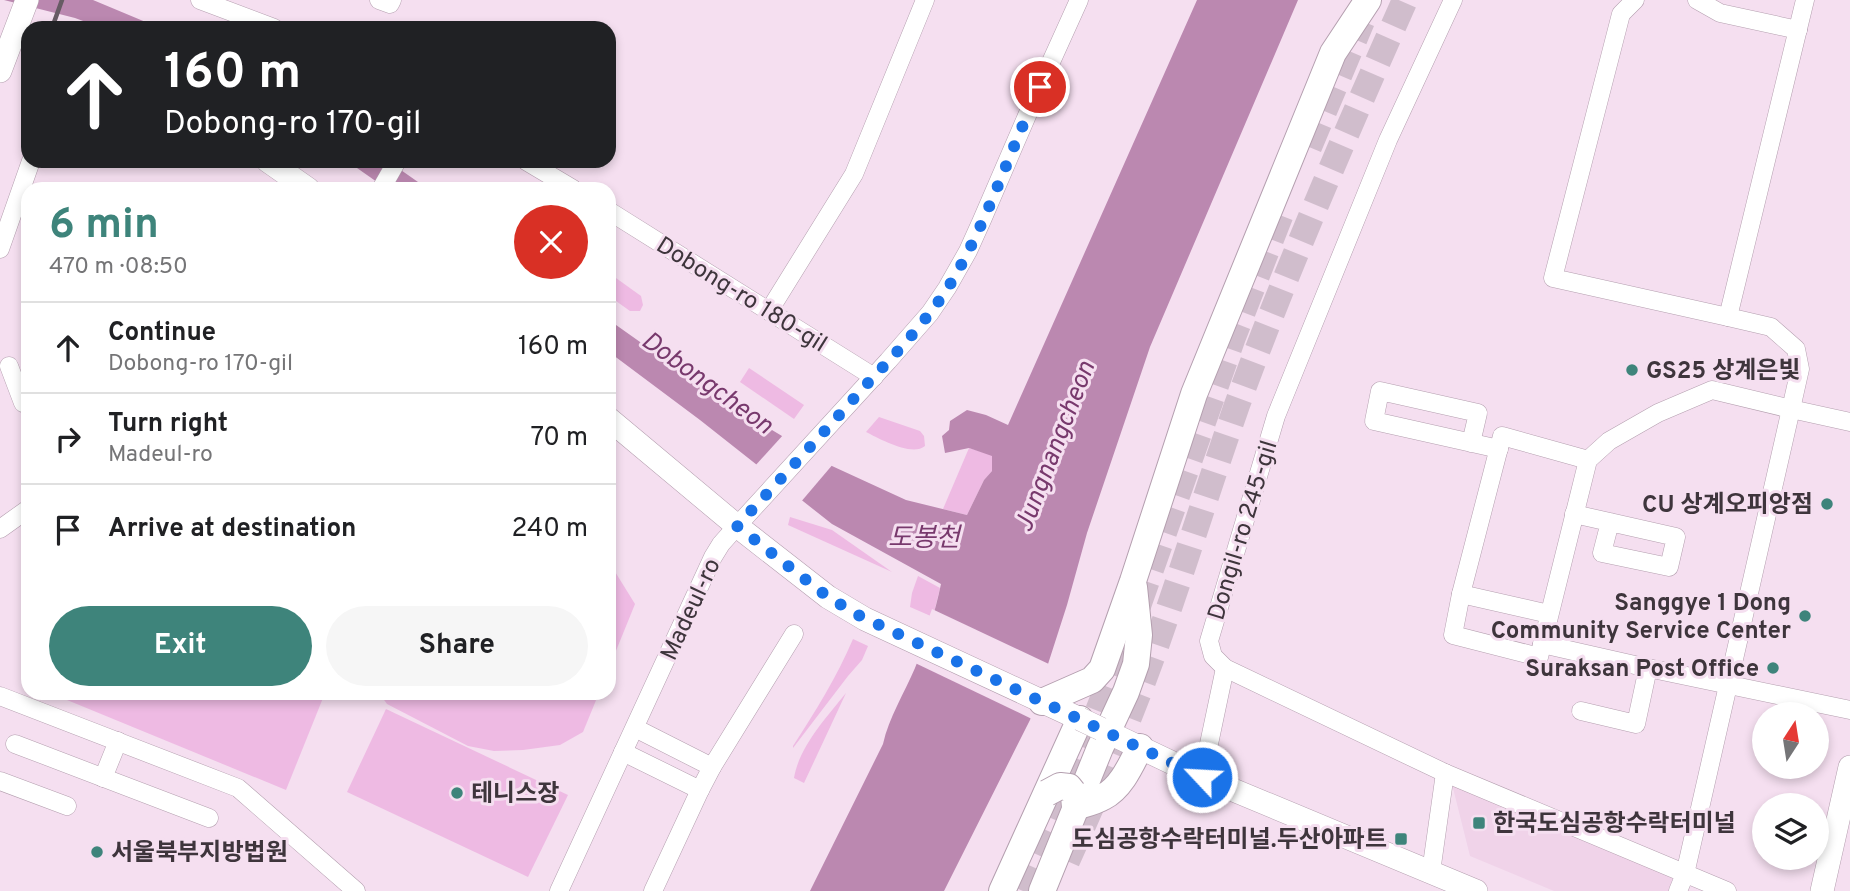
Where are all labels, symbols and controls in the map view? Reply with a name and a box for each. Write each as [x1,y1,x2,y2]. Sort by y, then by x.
text: 160 m [164,44,301,106]
icon: ahead [49,49,140,140]
pin [1010,57,1070,117]
icon: arrive [1021,68,1059,106]
text: Dobong-ro 170-gil [164,105,421,145]
text: 6 min [49,200,159,253]
button: close [514,205,588,279]
street label: Dobong-ro 180-gil [650,231,832,360]
text: 470 m · 08:50 [49,253,188,282]
text: Continue [108,317,216,350]
water label: Dobongcheon [634,325,779,443]
icon: ahead [49,329,87,367]
text: 160 m [518,331,588,364]
text: Dobong-ro 170-gil [108,350,293,379]
water label: Jungnangcheon [1009,357,1104,537]
place label: GS25 상계은빛 [1646,357,1801,387]
marker: GS25 상계은빛 [1624,362,1640,378]
text: Turn right [108,408,228,441]
icon: right [49,420,87,458]
text: 70 m [530,422,588,455]
street label: Dongil-ro 245-gil [1202,437,1285,624]
text: Madeul-ro [108,441,213,470]
place label: CU 상계오피앙점 [1642,491,1813,521]
marker: CU 상계오피앙점 [1819,496,1835,512]
icon: arrive [49,511,87,549]
text: Arrive at destination [108,513,356,546]
text: 240 m [511,513,588,546]
water label: 도봉천 [888,523,963,556]
street label: Madeul-ro [655,554,729,666]
place label: Sanggye 1 Dong Community Service Center [1491,589,1791,647]
button: Exit [49,606,312,686]
button: Share [326,606,588,686]
marker: Sanggye 1 Dong Community Service Center [1797,608,1813,624]
place label: Suraksan Post Office [1525,655,1759,685]
marker: Suraksan Post Office [1765,660,1781,676]
north arrow [1752,702,1829,779]
map controls [1752,702,1829,870]
position arrow [1165,740,1239,814]
place label: 테니스장 [471,780,559,810]
marker: 테니스장 [449,785,465,801]
button: layers [1752,793,1829,870]
place label: 한국도심공항수락터미널 [1493,810,1736,840]
marker: 한국도심공항수락터미널 [1471,815,1487,831]
place label: 도심공항수락터미널.두산아파트 [1072,826,1387,856]
marker: 도심공항수락터미널.두산아파트 [1393,831,1409,847]
place label: 서울북부지방법원 [111,839,288,869]
marker: 서울북부지방법원 [89,844,105,860]

